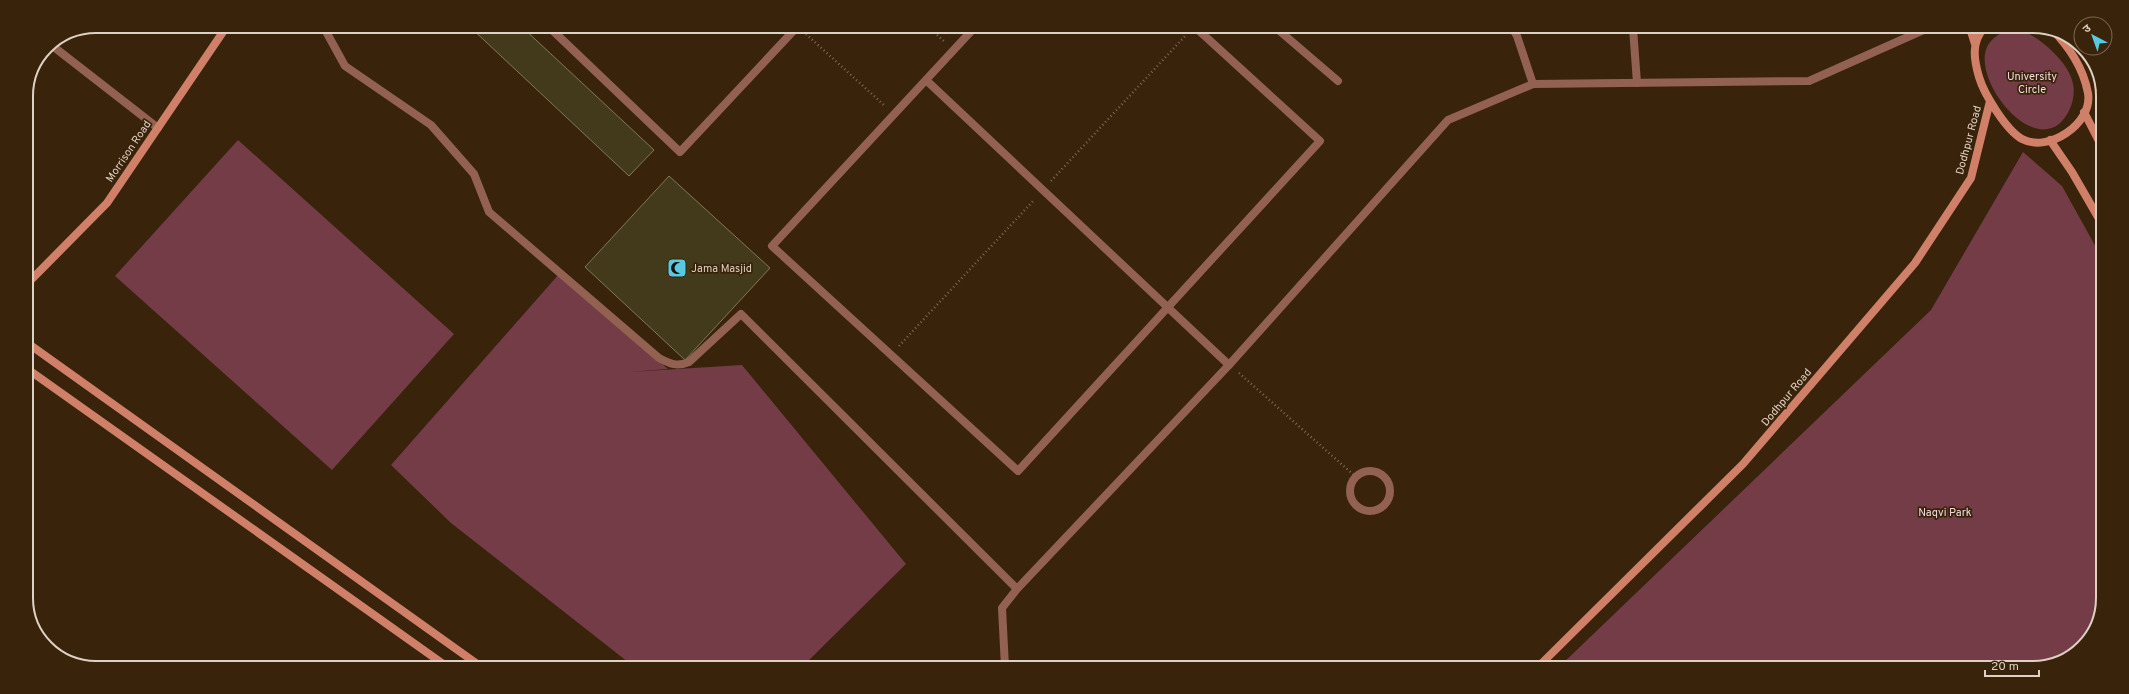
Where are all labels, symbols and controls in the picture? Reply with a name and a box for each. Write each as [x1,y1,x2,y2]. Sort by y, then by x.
north arrow [2073,16,2113,56]
text: उ [2080,21,2095,37]
park label: University Circle [2007,70,2057,97]
street label: Dodhpur Road [1953,104,1985,176]
street label: Morrison Road [103,118,155,185]
mosque icon: Jama Masjid [666,257,688,279]
place label: Jama Masjid [691,262,752,276]
street label: Dodhpur Road [1759,366,1815,429]
park label: Naqvi Park [1918,506,1972,520]
scale bar [1985,652,2039,678]
text: 20 m [1991,659,2019,675]

